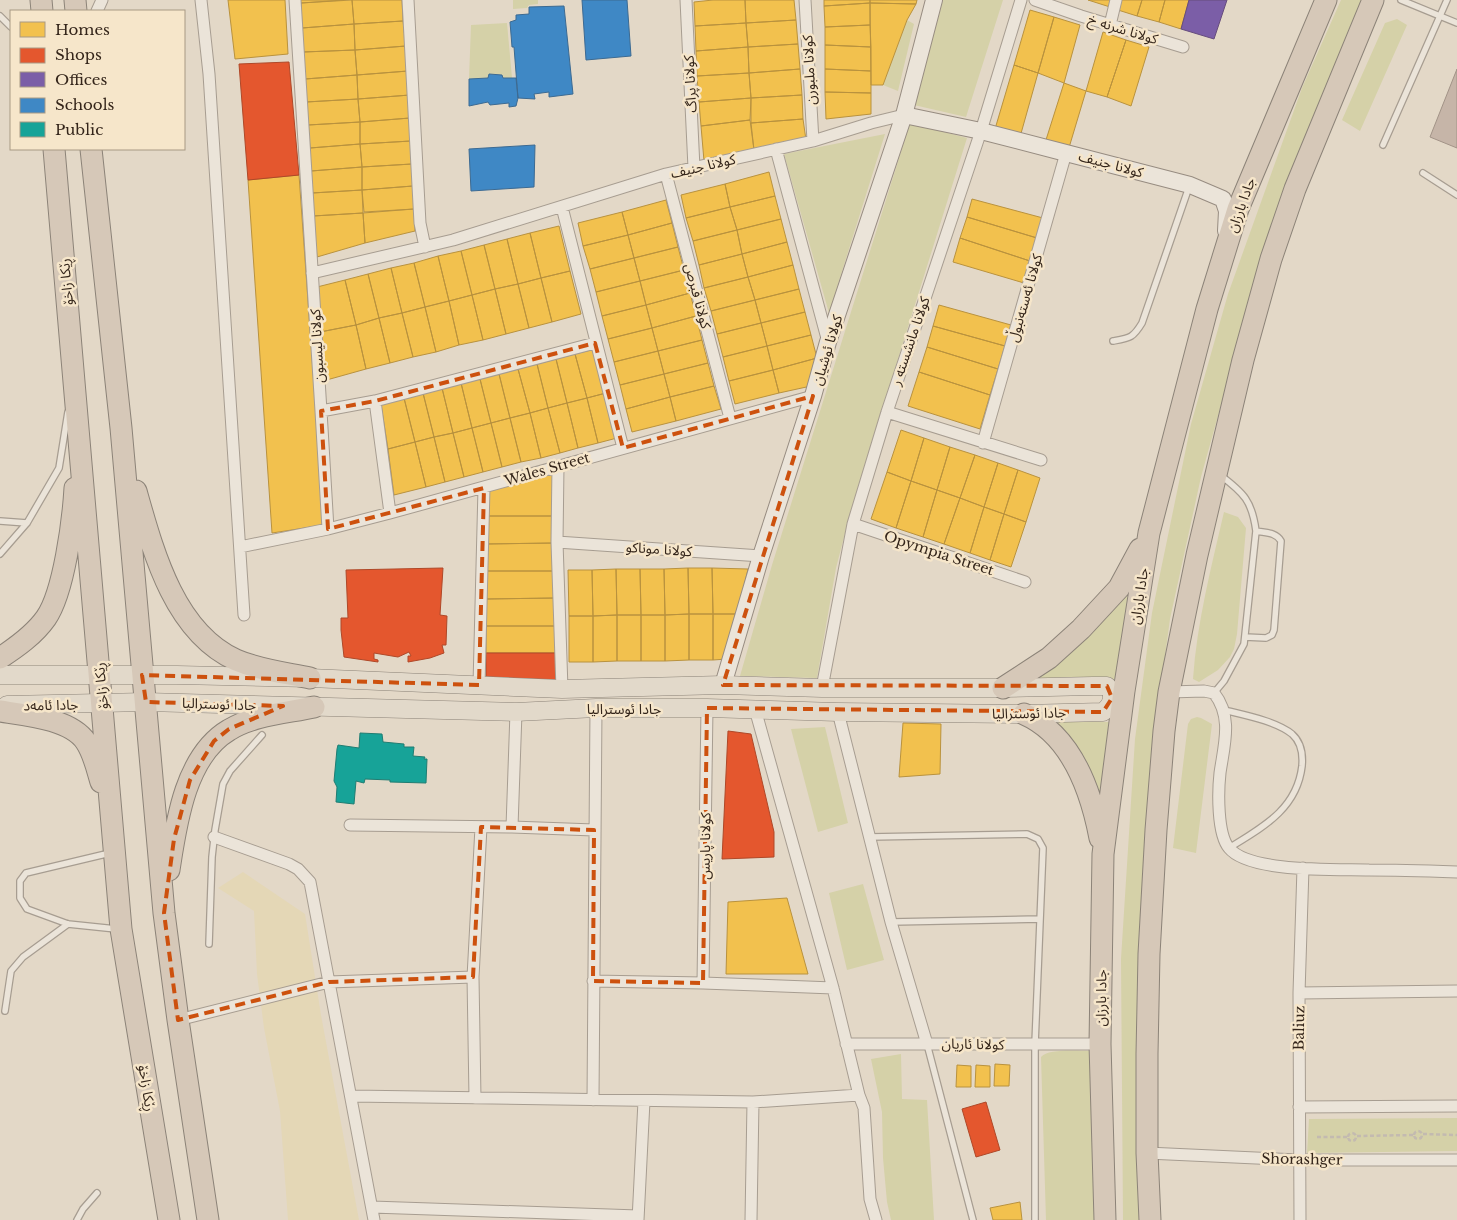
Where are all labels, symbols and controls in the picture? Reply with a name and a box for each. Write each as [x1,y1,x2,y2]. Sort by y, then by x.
legend [10,10,185,150]
street label: كولانا شرنه خ [1085,10,1160,50]
text: Homes [55,20,110,39]
street label: كولانا ملبورن [798,34,820,105]
text: Shops [55,45,102,64]
street label: كولانا پراگ [679,55,702,113]
text: Offices [55,70,107,89]
text: Schools [55,95,115,114]
text: Public [55,120,103,139]
street label: كولانا جنيف [1077,147,1145,181]
street label: كولانا جنيف [669,150,737,182]
street label: جادا بارزان [1223,175,1259,235]
street label: كولانا ئەستەنبوڵ [1003,251,1046,344]
street label: ڕێکا زاخۆ [55,257,80,306]
street label: كولانا قبرص [681,261,715,331]
street label: كولانا مانشسته ر [886,294,934,389]
street label: كولانا ليسبون [306,308,328,383]
street label: كولانا ئوشيان [808,312,846,387]
street label: Wales Street [501,448,592,490]
street label: Opympia Street [882,527,997,579]
street label: كولانا موناكو [625,538,693,560]
street label: جادا بارزان [1126,566,1152,626]
street label: ڕێکا زاخۆ [90,661,115,710]
street label: جادا ئوسترالیا [182,694,256,714]
street label: جادا ئامەد [23,696,79,714]
street label: جادا ئوسترالیا [587,700,661,718]
street label: جادا ئوسترالیا [992,703,1066,723]
street label: كولانا پاریس [695,812,716,880]
street label: جادا بارزان [1092,969,1110,1027]
street label: Baliuz [1290,1005,1308,1051]
street label: كولانا ئاريان [941,1034,1005,1054]
street label: ڕێکا زاخۆ [131,1063,160,1113]
street label: Shorashger [1261,1149,1343,1169]

